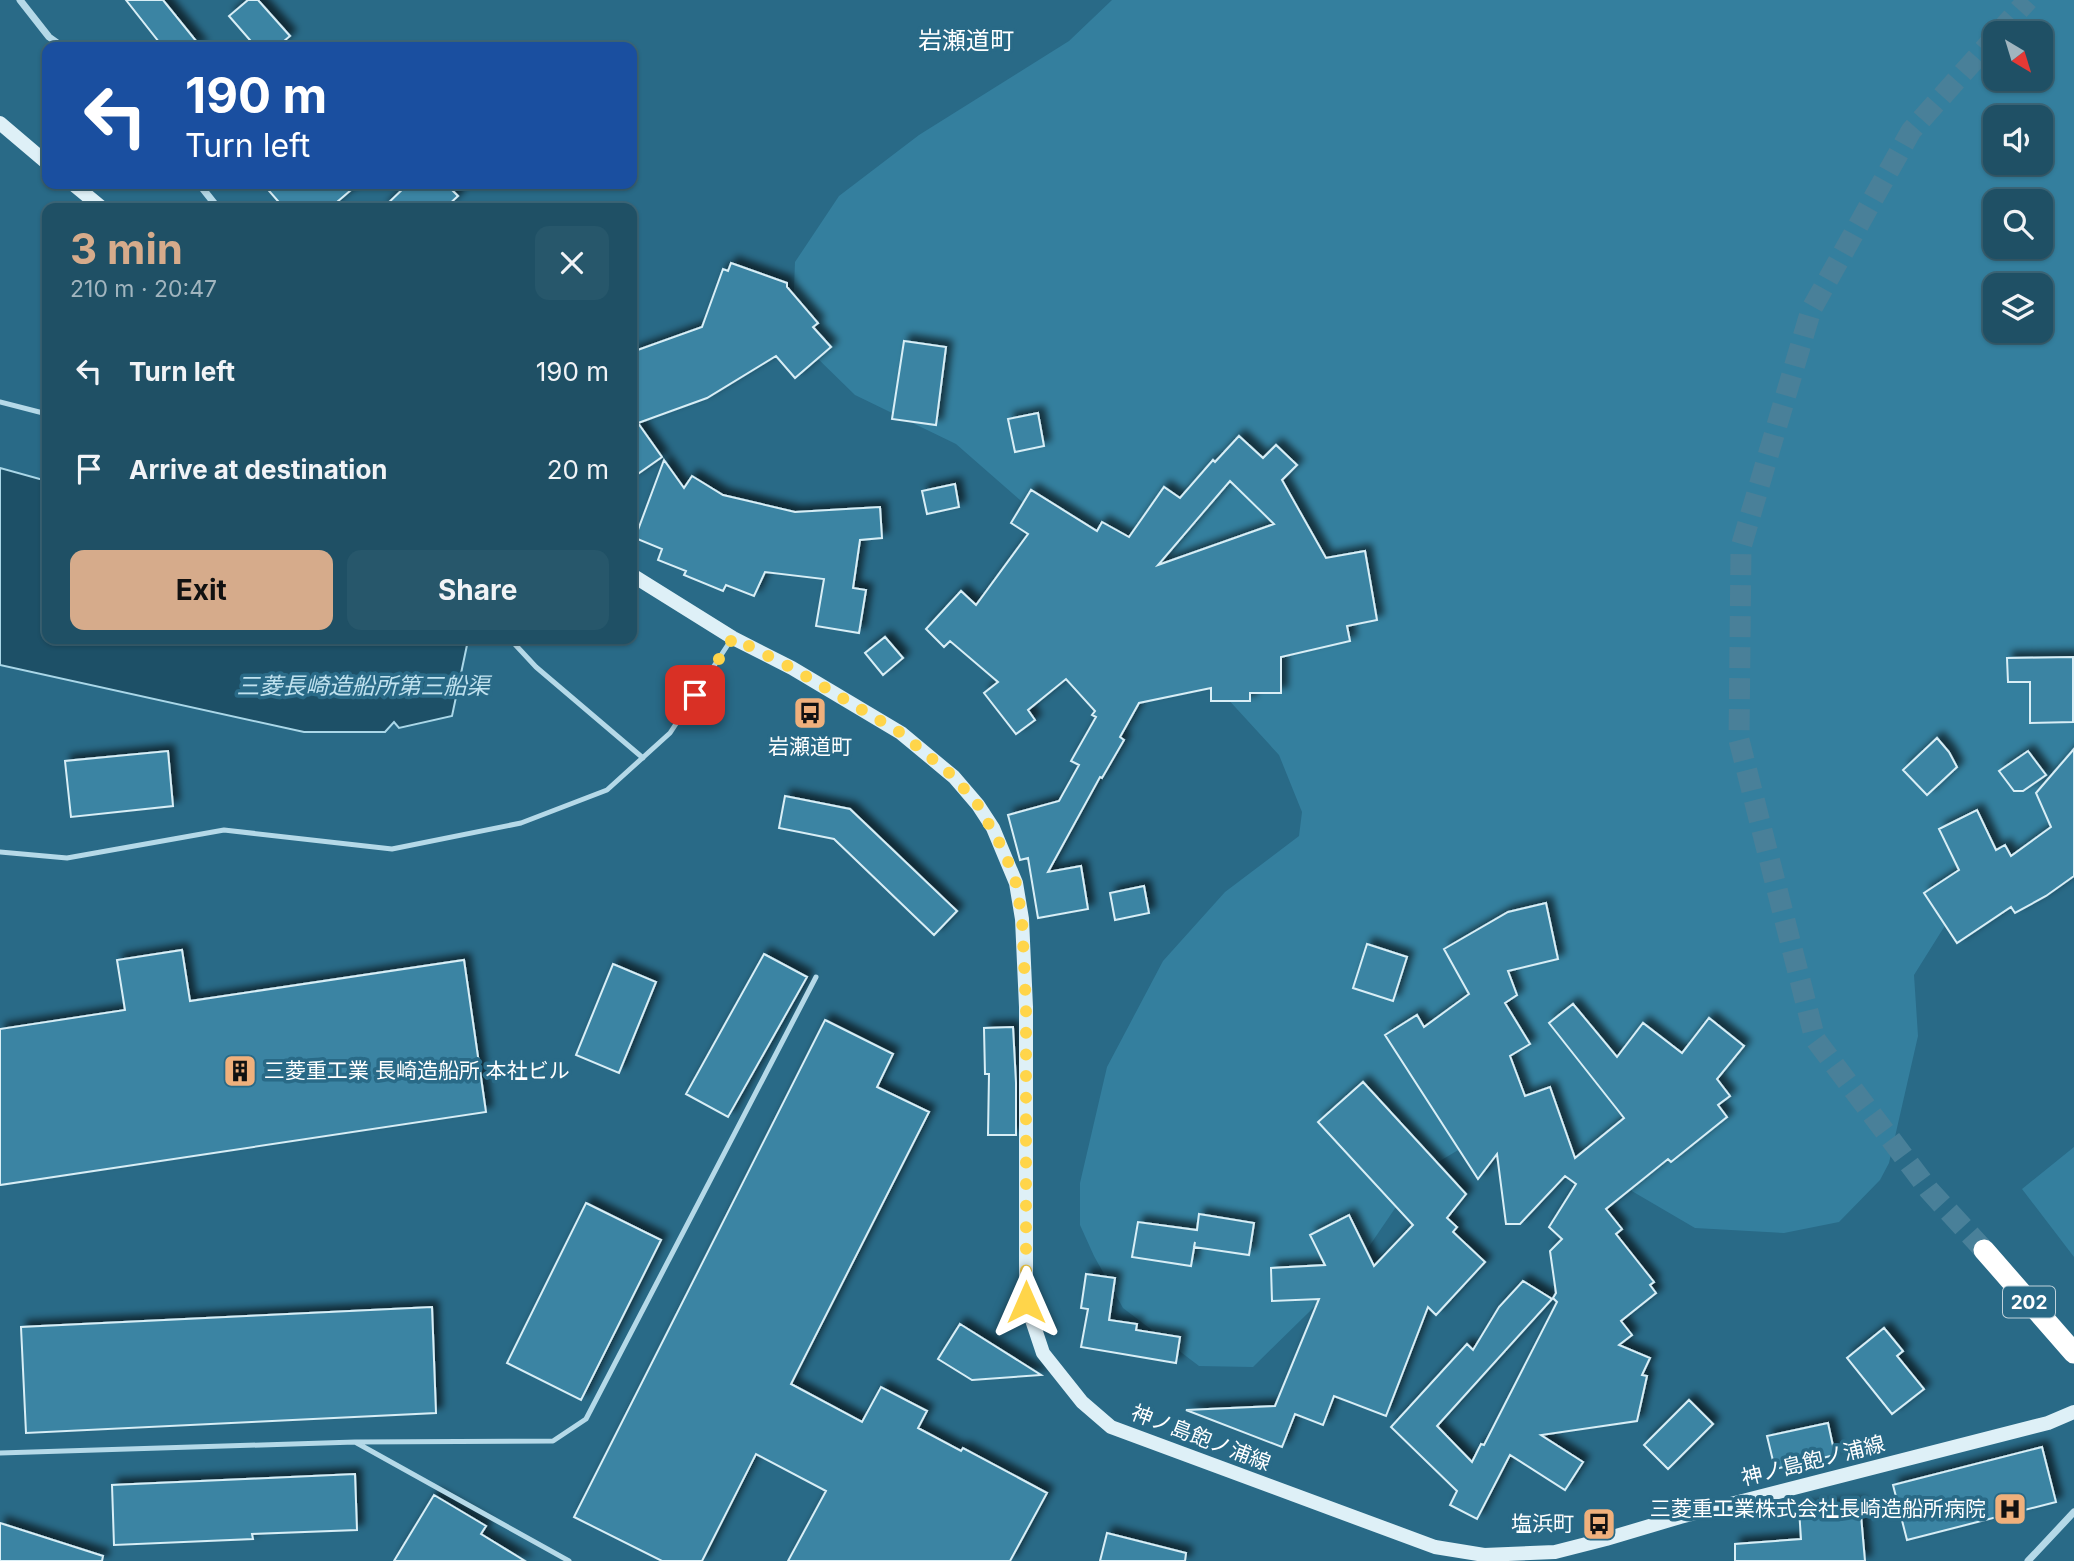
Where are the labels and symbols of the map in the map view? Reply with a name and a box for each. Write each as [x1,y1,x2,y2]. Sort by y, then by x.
north arrow [1983,21,2053,91]
district label: 岩瀬道町 [918,26,1014,55]
pin [665,665,725,725]
water label: 三菱長崎造船所第三船渠 [237,672,493,700]
bus stop icon: 岩瀬道町 [791,694,829,732]
place label: 岩瀬道町 [768,734,852,759]
building icon: 三菱重工業 長崎造船所 本社ビル [221,1052,259,1090]
place label: 三菱重工業 長崎造船所 本社ビル [264,1058,570,1083]
position arrow [989,1265,1063,1339]
road number: 202 [2003,1286,2055,1318]
street label: 神ノ島飽ノ浦線 [1128,1400,1274,1476]
street label: 神ノ島飽ノ浦線 [1739,1431,1887,1490]
hospital icon: 三菱重工業株式会社長崎造船所病院 [1991,1490,2029,1528]
place label: 三菱重工業株式会社長崎造船所病院 [1650,1496,1986,1521]
bus stop icon: 塩浜町 [1580,1505,1618,1543]
place label: 塩浜町 [1511,1511,1574,1536]

